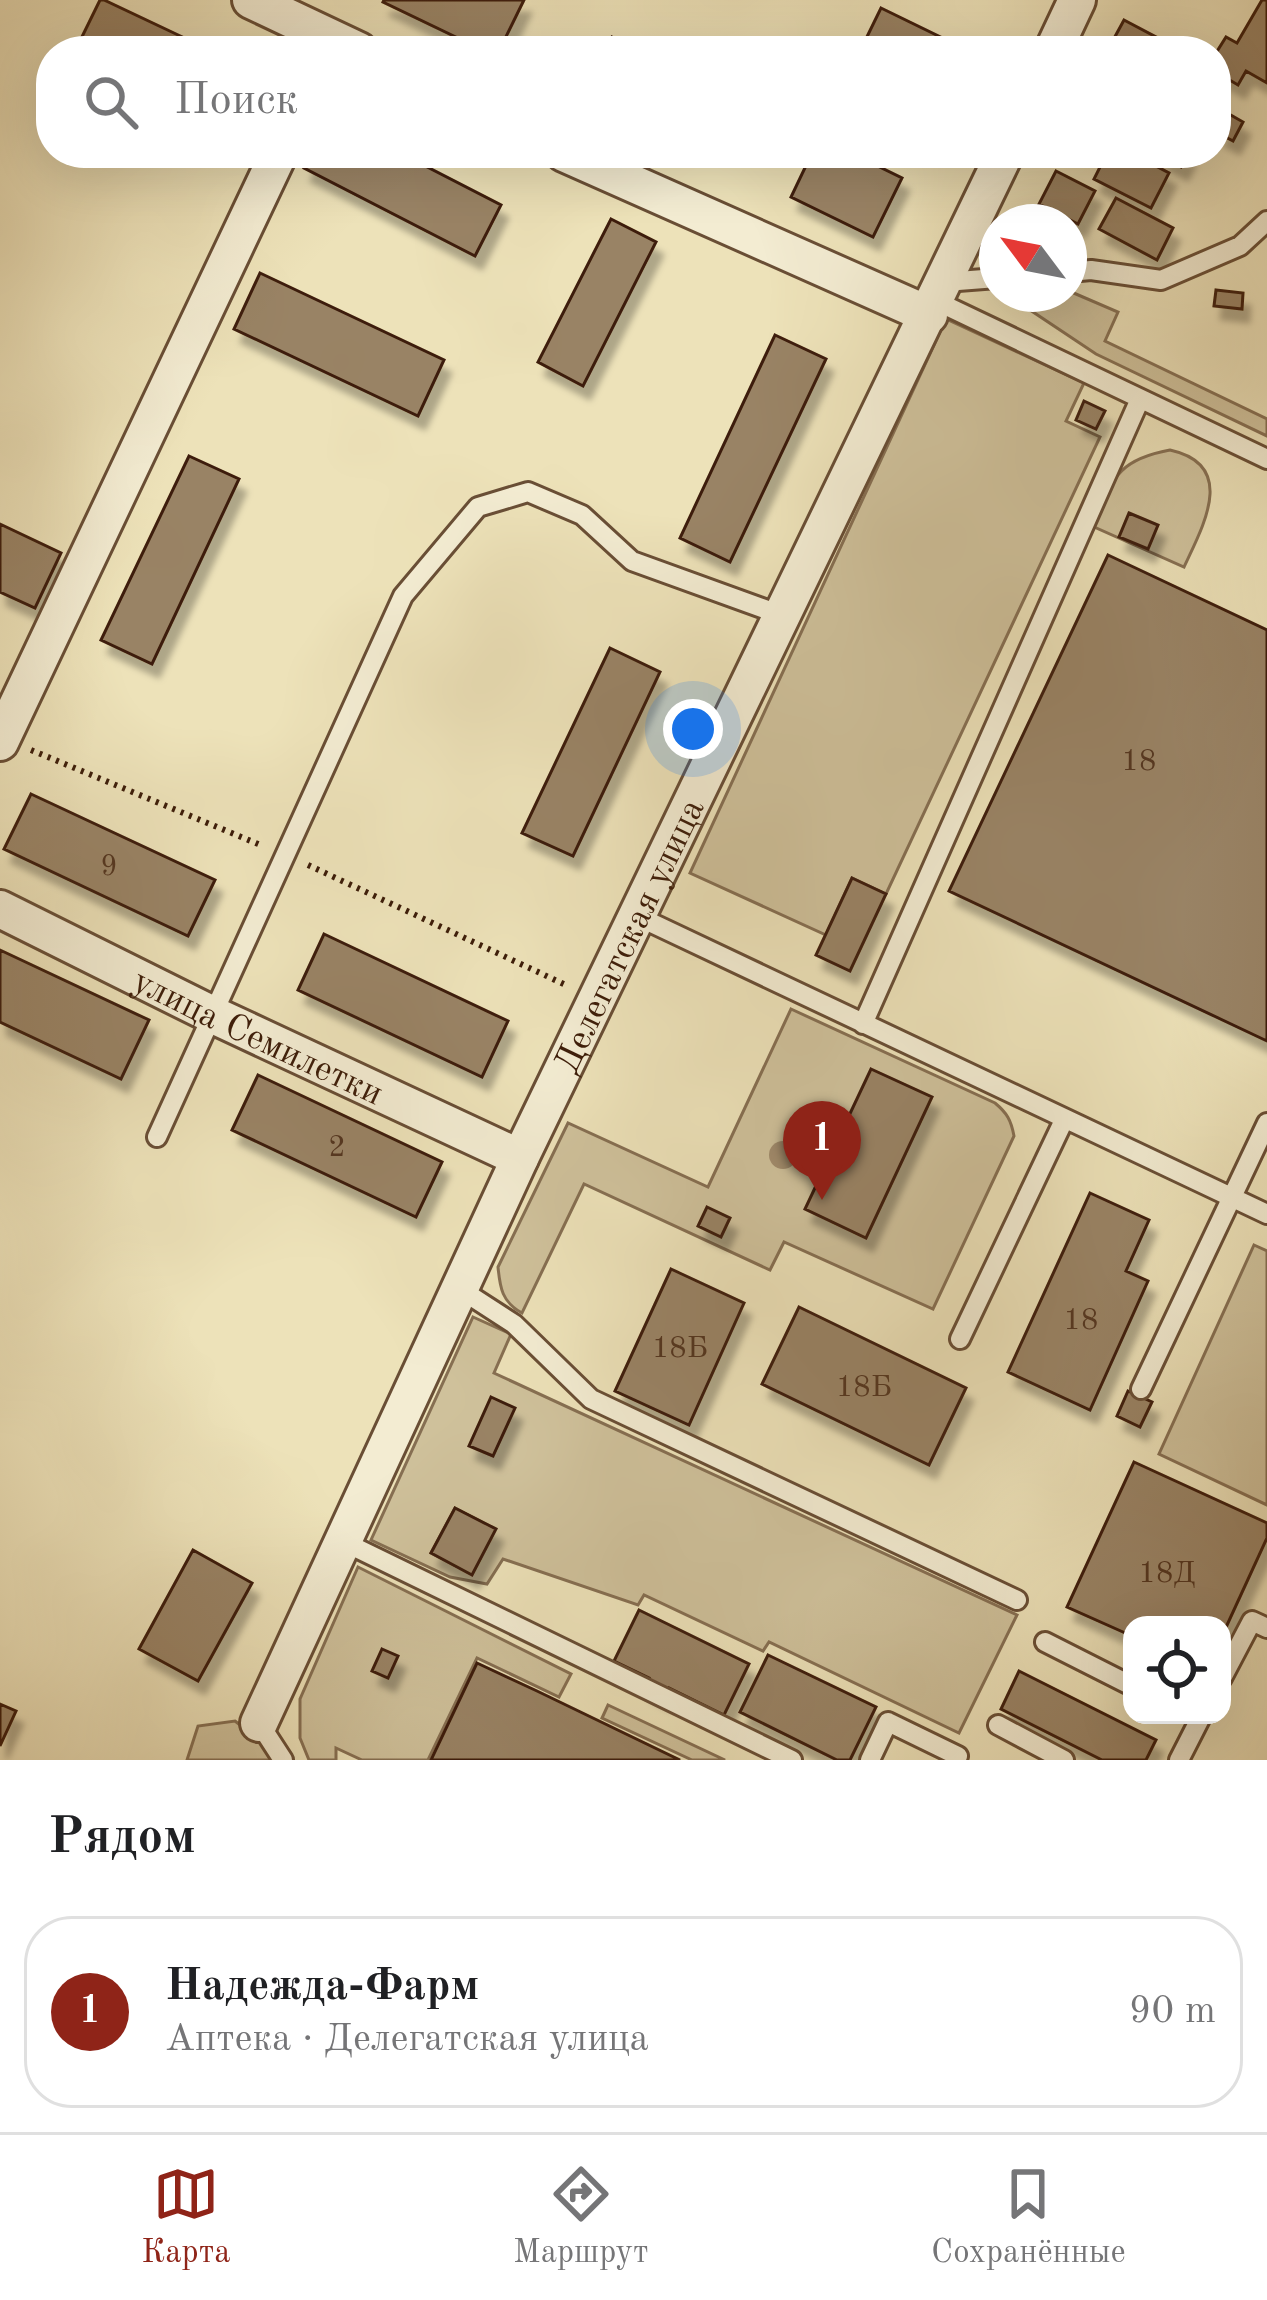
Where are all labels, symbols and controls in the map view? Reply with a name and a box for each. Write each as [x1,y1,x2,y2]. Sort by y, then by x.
search box [36,36,1231,168]
icon: search [78,69,144,135]
text: Поиск [174,79,298,124]
north arrow [979,204,1087,312]
your location [663,699,723,759]
house number: 18 [1122,747,1156,777]
street label: Делегатская улица [550,794,713,1080]
house number: 9 [100,852,118,882]
street label: улица Семилетки [126,964,388,1114]
pin: 1 [783,1101,861,1200]
house number: 2 [328,1133,346,1163]
house number: 18 [1064,1306,1098,1336]
house number: 18Б [652,1334,708,1364]
house number: 18Б [836,1373,892,1403]
house number: 18Д [1139,1559,1196,1589]
map controls [1123,1616,1231,1724]
button: locate [1123,1616,1231,1724]
text: Рядом [48,1813,196,1864]
text: Надежда-Фарм [165,1965,479,2010]
text: 1 [79,1992,101,2031]
text: 90 m [1129,1992,1216,2031]
text: Аптека · Делегатская улица [165,2020,649,2059]
tab: Карта [141,2161,231,2274]
tab: Маршрут [513,2161,649,2274]
tab: Сохранённые [931,2161,1126,2274]

